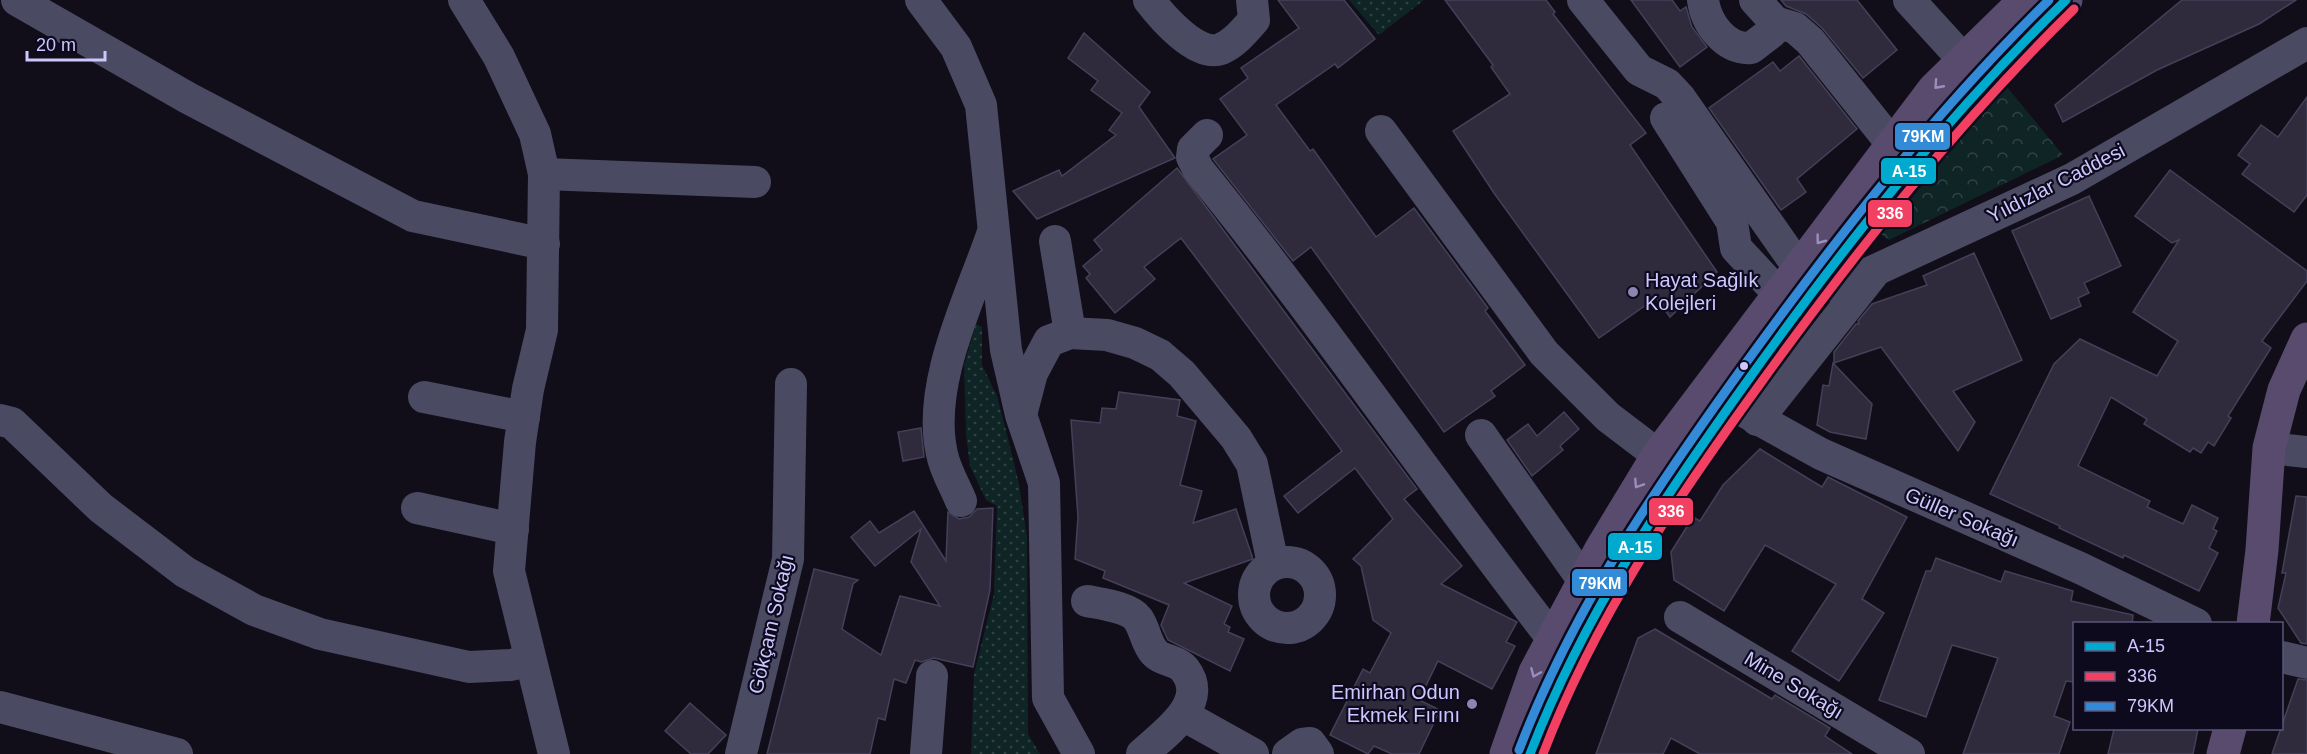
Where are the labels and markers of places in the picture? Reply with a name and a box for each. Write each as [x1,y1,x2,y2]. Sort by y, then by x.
place label: Hayat Sağlık Kolejleri [1645,269,1759,314]
marker: Hayat Sağlık Kolejleri [1626,285,1640,299]
unlabelled marker [1738,360,1750,372]
place label: Emirhan Odun Ekmek Fırını [1331,681,1460,726]
marker: Emirhan Odun Ekmek Fırını [1465,697,1479,711]

